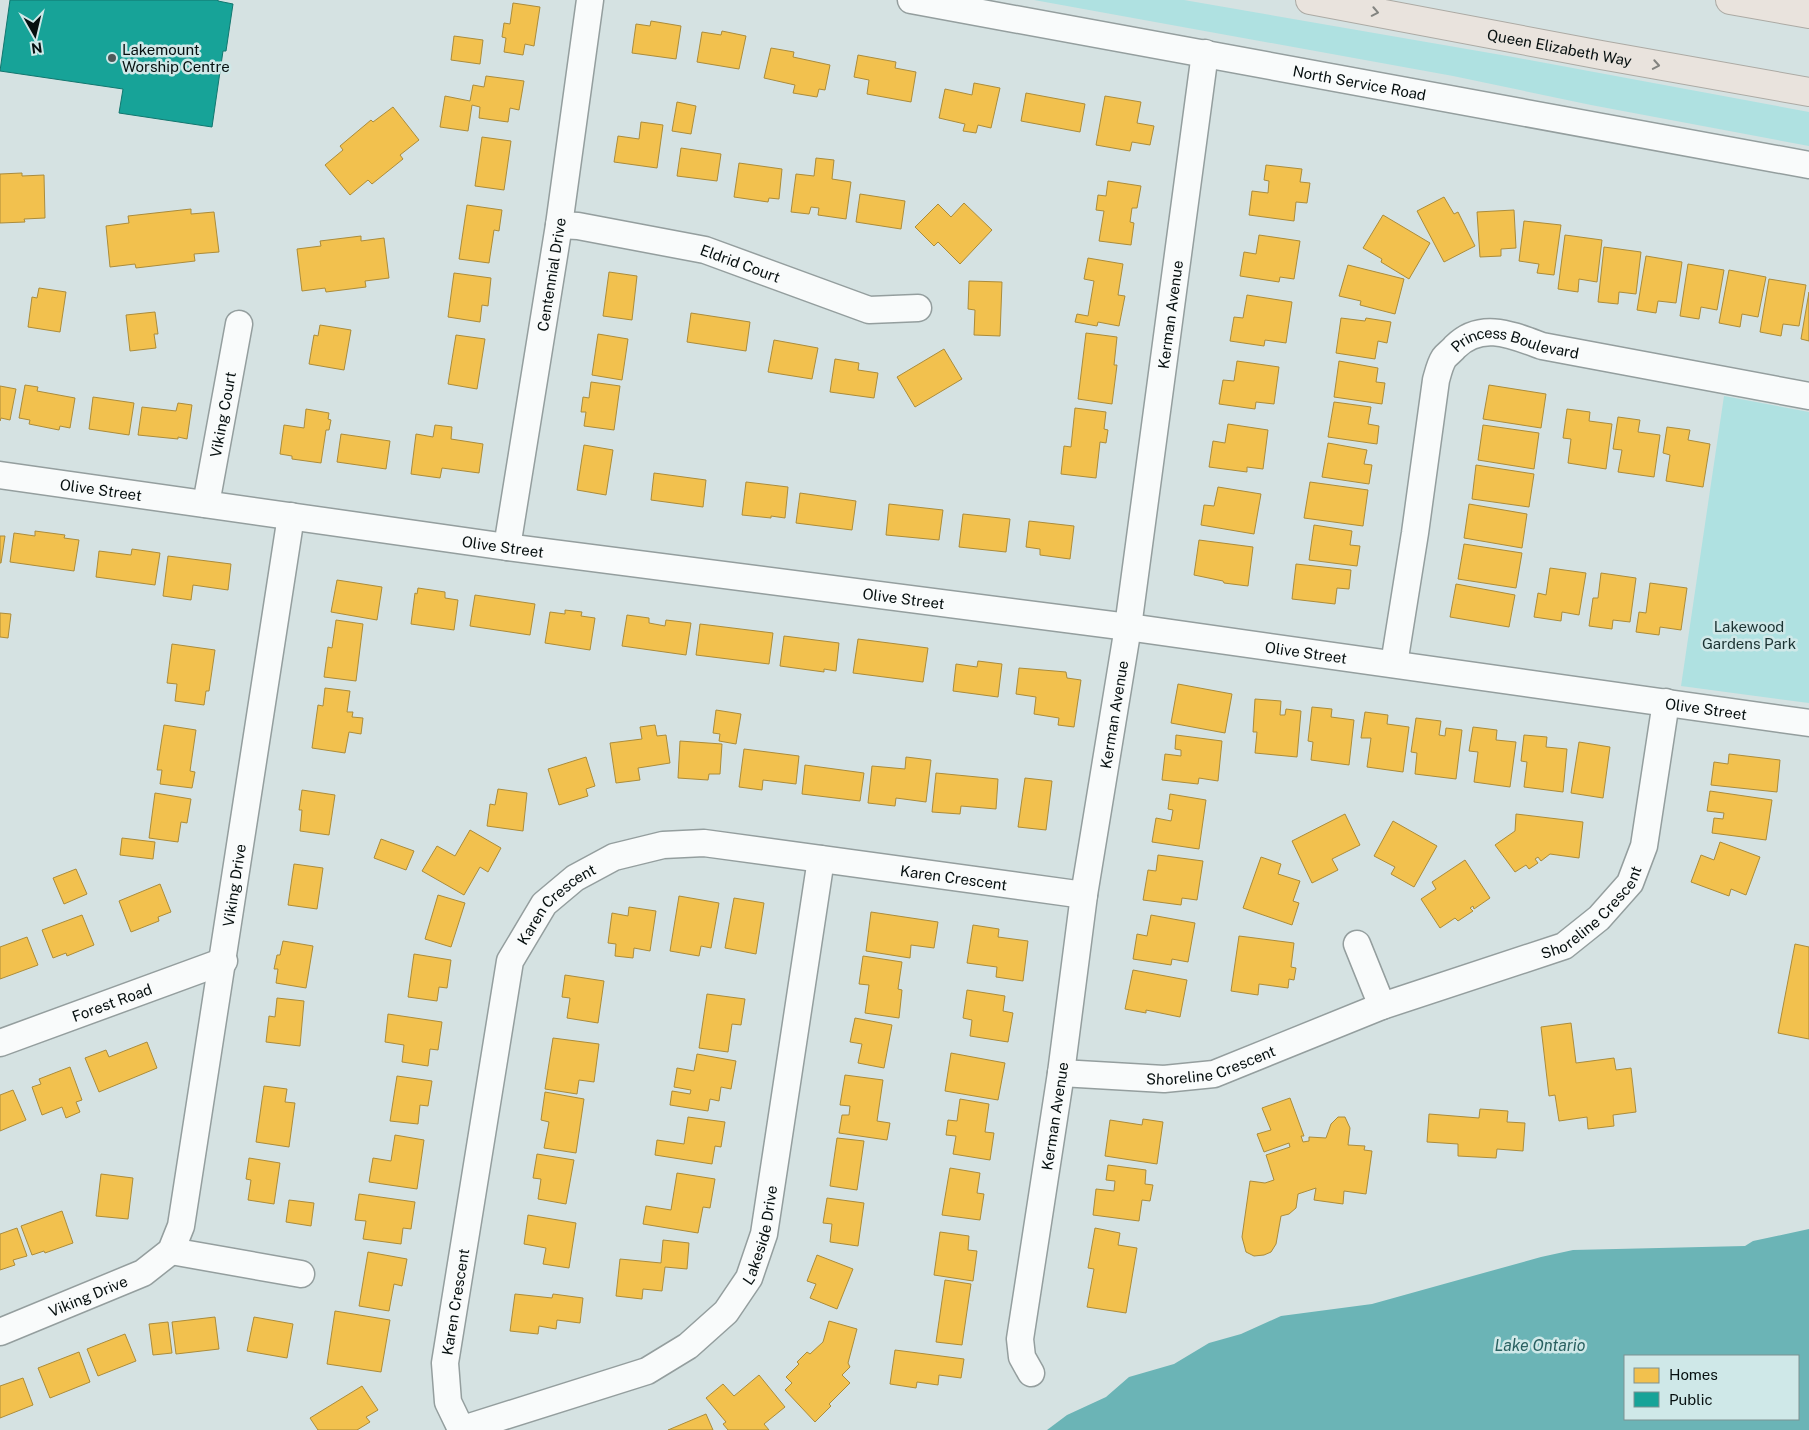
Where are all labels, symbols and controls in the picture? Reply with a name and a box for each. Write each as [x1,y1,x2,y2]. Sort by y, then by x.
one-way arrow [1371,7,1380,17]
north arrow [10,10,60,60]
street label: Queen Elizabeth Way [1486,25,1633,69]
text: N [30,39,43,57]
place label: Lakemount Worship Centre [122,41,230,75]
marker: Lakemount Worship Centre [106,52,118,64]
one-way arrow [1651,60,1660,70]
street label: North Service Road [1291,62,1428,103]
street label: Centennial Drive [533,217,568,333]
street label: Eldrid Court [698,241,783,285]
street label: Kerman Avenue [1154,259,1186,370]
text: Princess Boulevard [1447,324,1580,361]
street label: Princess Boulevard [1450,345,1584,363]
street label: Viking Court [206,370,239,459]
street label: Olive Street [59,475,143,504]
street label: Olive Street [461,532,545,560]
street label: Olive Street [862,584,946,612]
park label: Lakewood Gardens Park [1702,618,1796,652]
street label: Olive Street [1264,638,1348,666]
street label: Kerman Avenue [1096,659,1131,770]
street label: Olive Street [1664,694,1748,723]
street label: Viking Drive [219,843,249,928]
street label: Karen Crescent [513,860,598,948]
street label: Karen Crescent [899,861,1009,893]
street label: Shoreline Crescent [1539,863,1644,962]
street label: Forest Road [69,980,154,1024]
street label: Shoreline Crescent [1146,1042,1278,1088]
street label: Kerman Avenue [1038,1061,1071,1171]
street label: Lakeside Drive [739,1184,780,1288]
street label: Karen Crescent [438,1247,472,1356]
street label: Viking Drive [46,1272,130,1320]
water label: Lake Ontario [1495,1336,1586,1355]
legend [1624,1355,1799,1420]
text: Homes [1669,1366,1718,1383]
text: Public [1669,1391,1713,1408]

